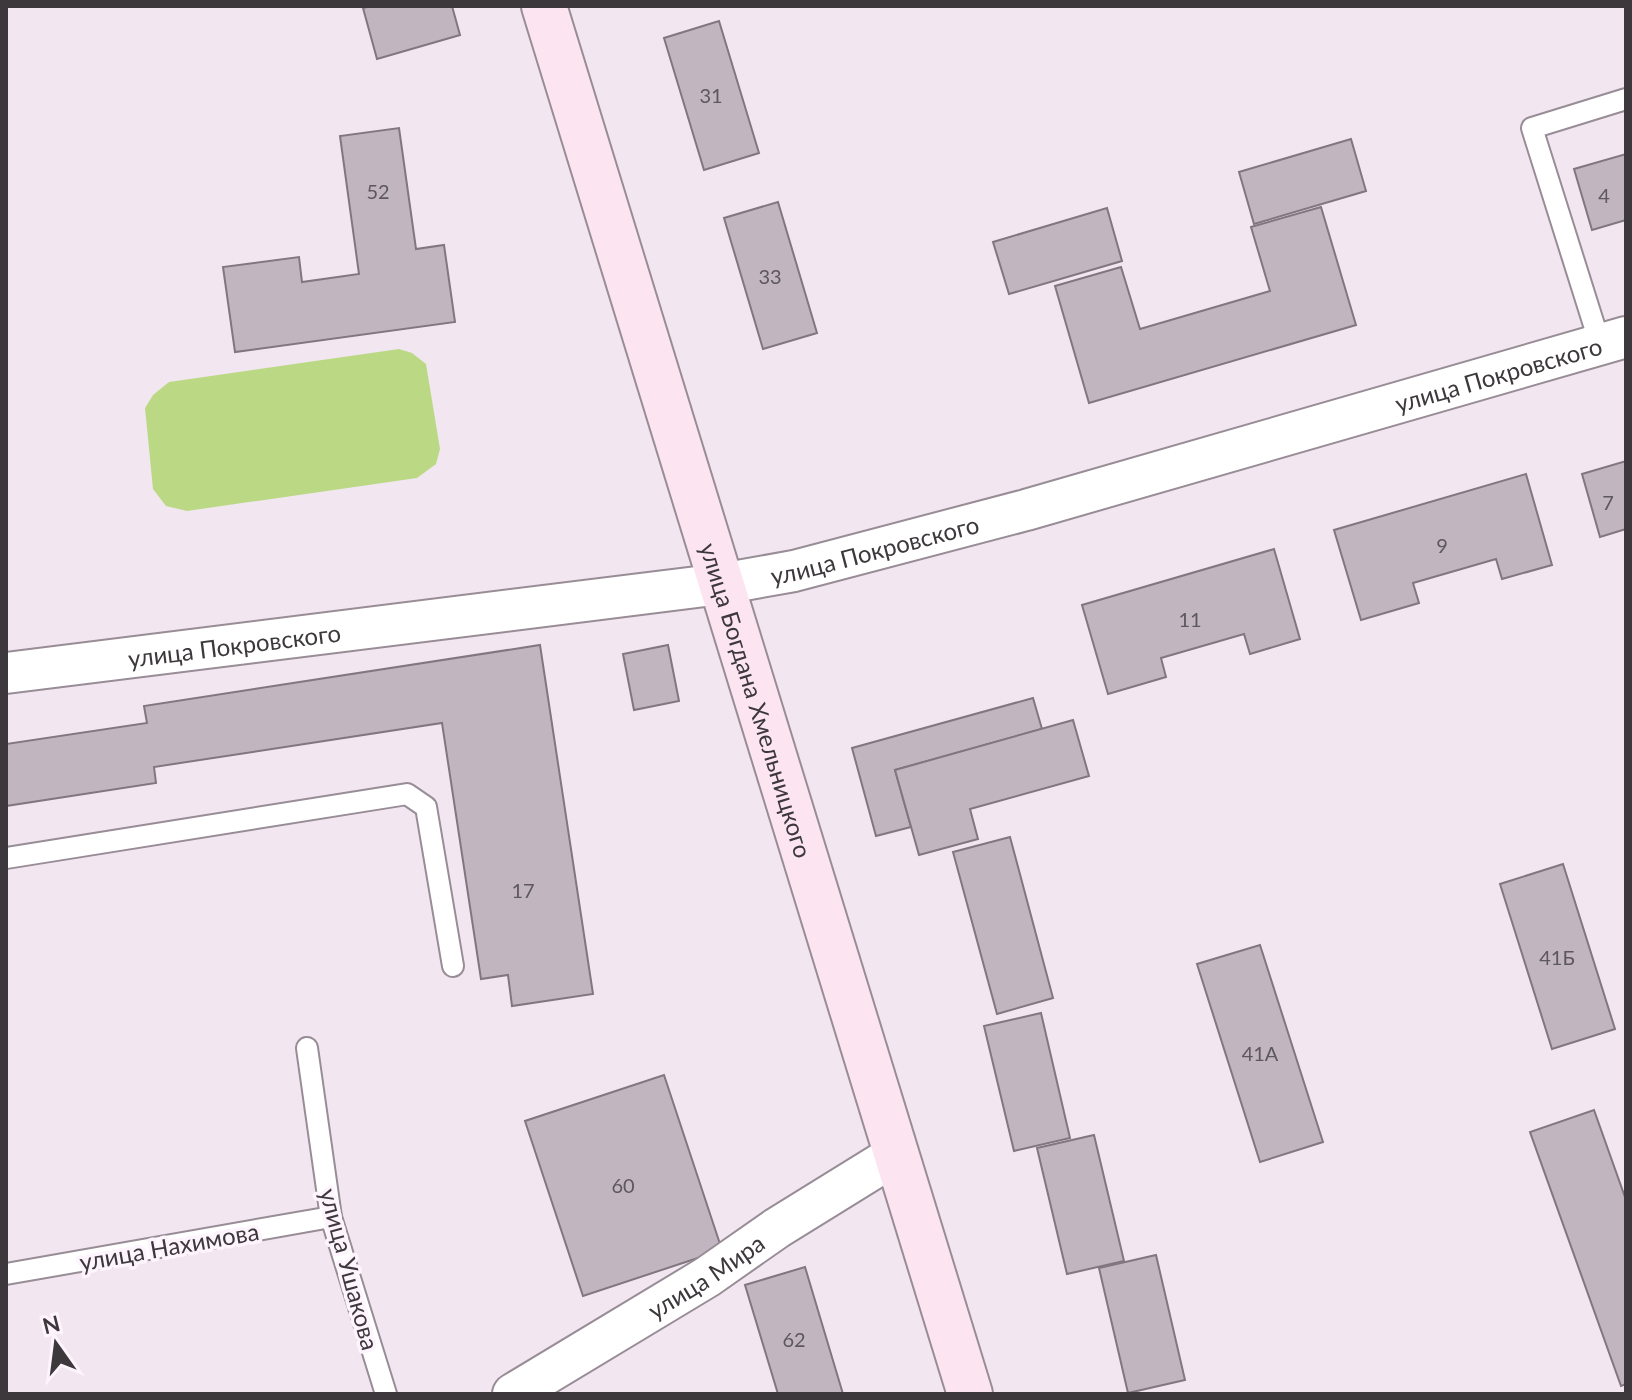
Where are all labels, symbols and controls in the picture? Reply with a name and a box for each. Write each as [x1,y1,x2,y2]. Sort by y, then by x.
house number: 31 [699,83,723,107]
house number: 52 [366,179,390,203]
house number: 4 [1598,183,1610,207]
house number: 33 [758,264,782,288]
street label: улица Покровского [1391,330,1605,417]
house number: 7 [1602,490,1614,514]
street label: улица Покровского [768,509,982,589]
house number: 9 [1436,533,1448,557]
street label: улица Богдана Хмельницкого [695,539,819,861]
house number: 11 [1178,607,1202,631]
street label: улица Покровского [126,617,342,672]
house number: 17 [511,878,535,902]
house number: 41Б [1539,945,1575,969]
house number: 41А [1242,1041,1279,1065]
house number: 60 [611,1173,635,1197]
street label: улица Ушакова [314,1185,386,1353]
street label: улица Нахимова [77,1216,261,1276]
street label: улица Мира [642,1227,769,1324]
north arrow [16,1304,96,1384]
text: N [40,1309,63,1339]
house number: 62 [782,1327,806,1351]

